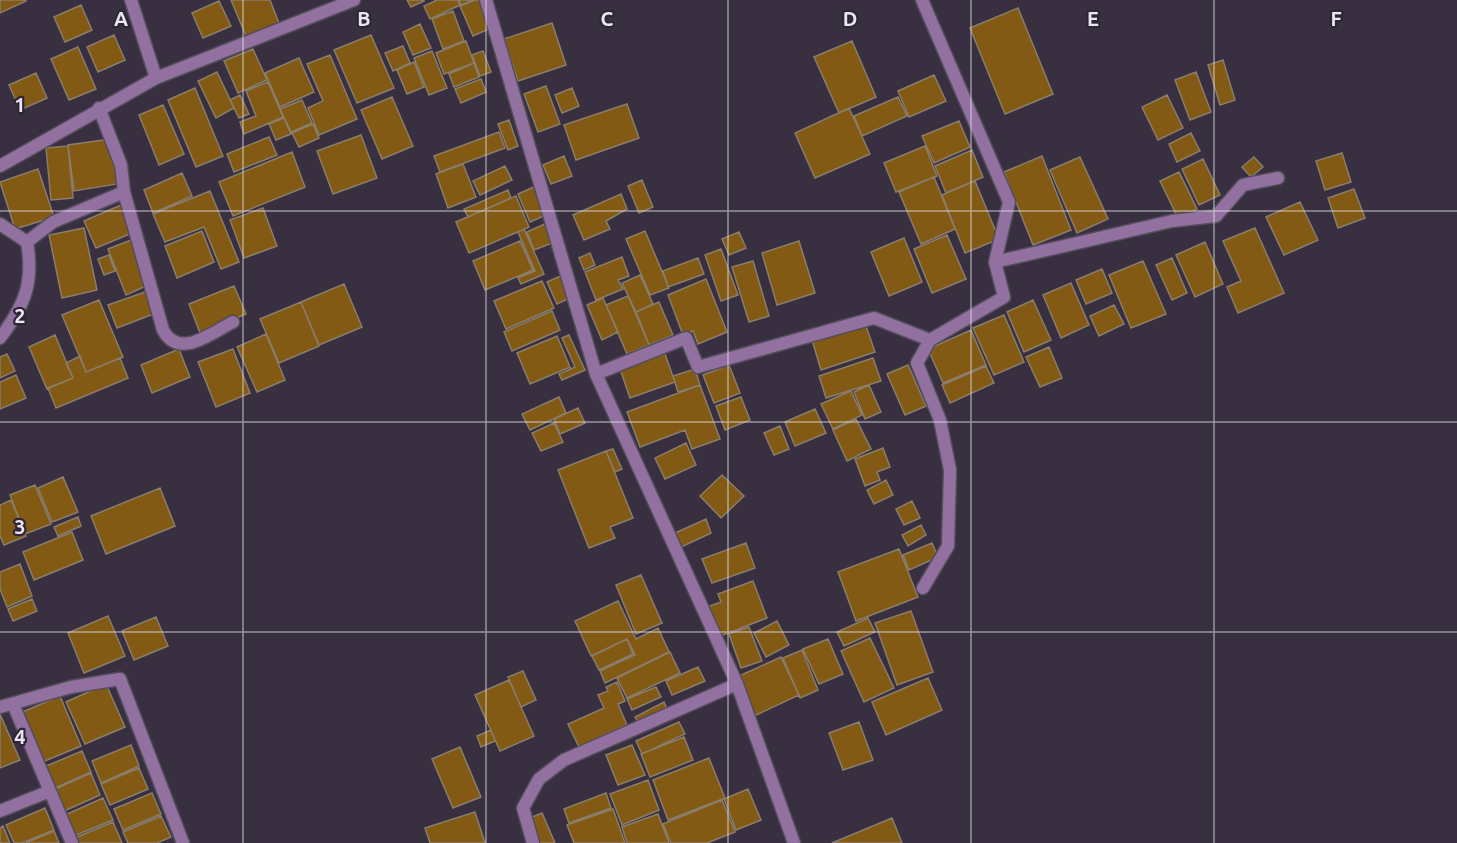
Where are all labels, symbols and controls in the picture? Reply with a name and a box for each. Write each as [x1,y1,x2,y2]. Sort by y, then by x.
text: A [114,7,128,30]
text: B [357,7,371,30]
text: C [601,7,614,30]
text: D [843,7,857,30]
text: E [1087,7,1099,30]
text: F [1330,7,1342,30]
text: 1 [14,93,26,116]
text: 2 [14,304,26,327]
text: 3 [14,515,26,538]
text: 4 [14,725,26,748]

